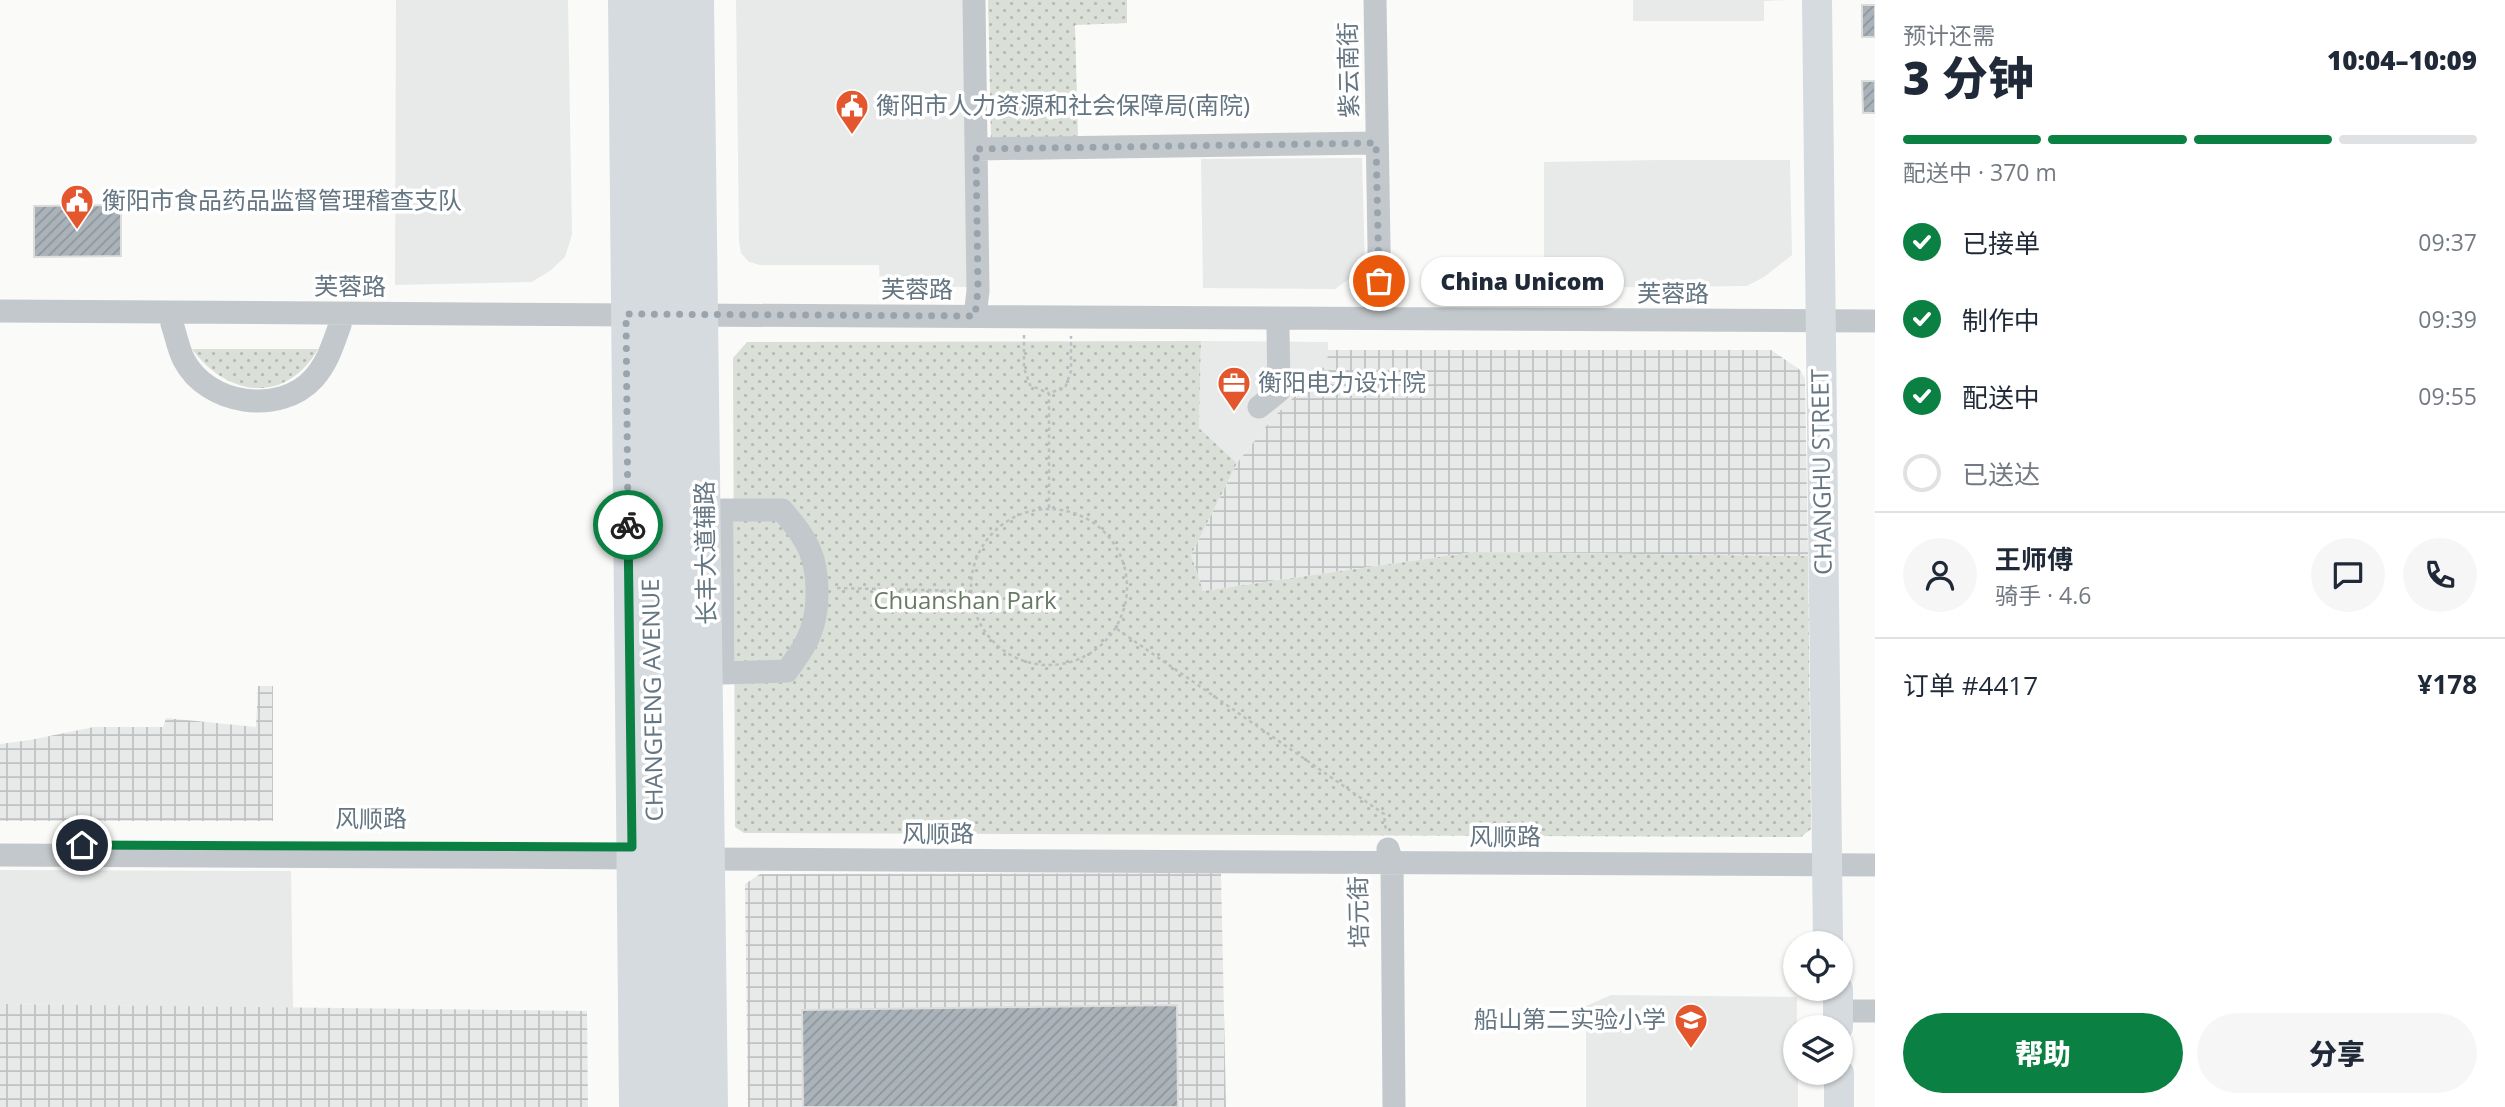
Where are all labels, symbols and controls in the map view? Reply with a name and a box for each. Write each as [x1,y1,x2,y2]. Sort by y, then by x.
text: 预计还需 [1903,19,1995,51]
street label: 紫云南街 [1330,22,1365,118]
text: 10:04–10:09 [2327,42,2477,78]
text: 3 分钟 [1903,46,2034,108]
public building icon: 衡阳市人力资源和社会保障局(南院) [833,87,871,136]
place label: 衡阳市人力资源和社会保障局(南院) [876,88,1250,121]
text: 配送中 · 370 m [1903,156,2057,188]
public building icon: 衡阳市食品药品监督管理稽查支队 [58,182,96,231]
place label: 衡阳市食品药品监督管理稽查支队 [102,183,462,216]
icon: check [1903,223,1941,261]
text: 已接单 [1962,225,2040,261]
text: 09:37 [2418,226,2477,258]
pin [1349,251,1409,311]
callout: China Unicom [1421,256,1624,306]
icon: bag [1360,262,1398,300]
text: China Unicom [1441,265,1604,297]
street label: 芙蓉路 [314,269,386,302]
street label: 芙蓉路 [881,272,953,305]
street label: 芙蓉路 [1637,276,1709,309]
icon: check [1903,300,1941,338]
text: 制作中 [1962,302,2040,338]
text: 09:39 [2418,303,2477,335]
office icon: 衡阳电力设计院 [1215,364,1253,413]
place label: 衡阳电力设计院 [1258,365,1426,398]
street label: CHANGHU STREET [1802,369,1839,575]
icon: check [1903,377,1941,415]
text: 配送中 [1962,379,2040,415]
text: 09:55 [2418,380,2477,412]
text: 已送达 [1962,456,2040,492]
street label: 长丰大道辅路 [687,481,722,625]
courier [593,490,663,560]
icon: bike [609,506,647,544]
button: person [1903,538,1977,612]
button: chat [2311,538,2385,612]
button: phone [2403,538,2477,612]
text: 王师傅 [1995,541,2073,577]
street label: CHANGFENG AVENUE [633,578,670,822]
text: 骑手 · 4.6 [1995,579,2091,611]
park label: Chuanshan Park [873,583,1057,616]
text: ¥178 [2418,666,2477,702]
text: 订单 #4417 [1903,667,2038,703]
street label: 风顺路 [335,801,407,834]
pin [52,815,112,875]
street label: 风顺路 [902,816,974,849]
street label: 风顺路 [1469,819,1541,852]
icon: home [63,826,101,864]
street label: 培元街 [1340,876,1375,948]
map controls [1783,931,1853,1085]
button: locate [1783,931,1853,1001]
school or university icon: 船山第二实验小学 [1672,1001,1710,1050]
place label: 船山第二实验小学 [1474,1002,1666,1035]
button: 帮助 [1903,1013,2183,1093]
button: 分享 [2197,1013,2477,1093]
button: layers [1783,1015,1853,1085]

